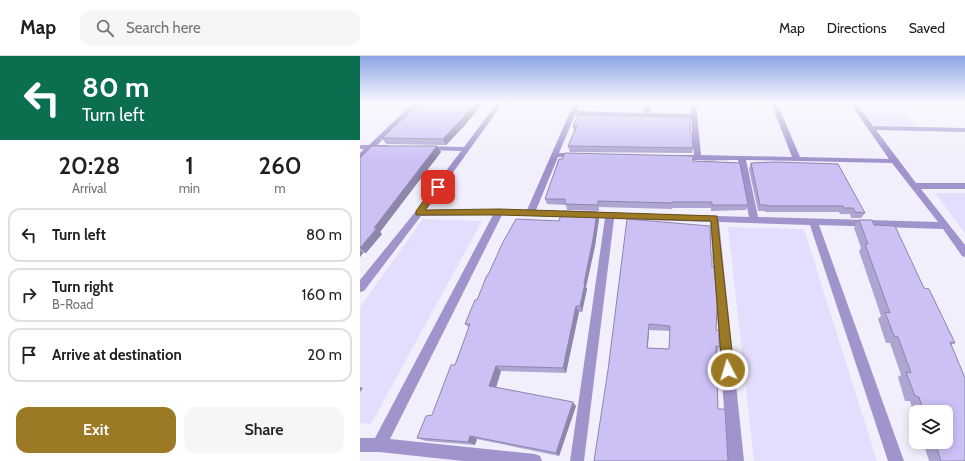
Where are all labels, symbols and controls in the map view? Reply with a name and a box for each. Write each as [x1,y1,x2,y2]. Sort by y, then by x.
search box [80,10,360,46]
text: Map [20,16,56,39]
icon: search [94,17,116,39]
text: Search here [126,19,201,37]
text: Map [779,19,805,37]
text: Directions [827,19,887,37]
text: Saved [909,19,945,37]
text: 80 m [82,70,149,104]
icon: left [16,72,68,124]
text: Turn left [82,104,145,126]
text: 20:28 [58,151,120,180]
text: 1 [185,151,194,180]
text: 260 [259,151,302,180]
pin [421,170,455,204]
icon: arrive [427,176,449,198]
text: Arrival [72,180,107,196]
text: min [179,180,200,196]
text: m [274,180,286,196]
icon: left [18,224,40,246]
text: Turn left [52,226,106,244]
text: 80 m [306,226,342,244]
text: Turn right [52,278,113,296]
icon: right [18,284,40,306]
text: 160 m [302,286,342,304]
text: B-Road [52,296,93,312]
icon: arrive [18,344,40,366]
text: Arrive at destination [52,346,182,364]
text: 20 m [307,346,342,364]
position arrow [707,349,749,391]
map controls [909,405,953,449]
button: layers [909,405,953,449]
button: Exit [16,407,176,453]
button: Share [184,407,344,453]

